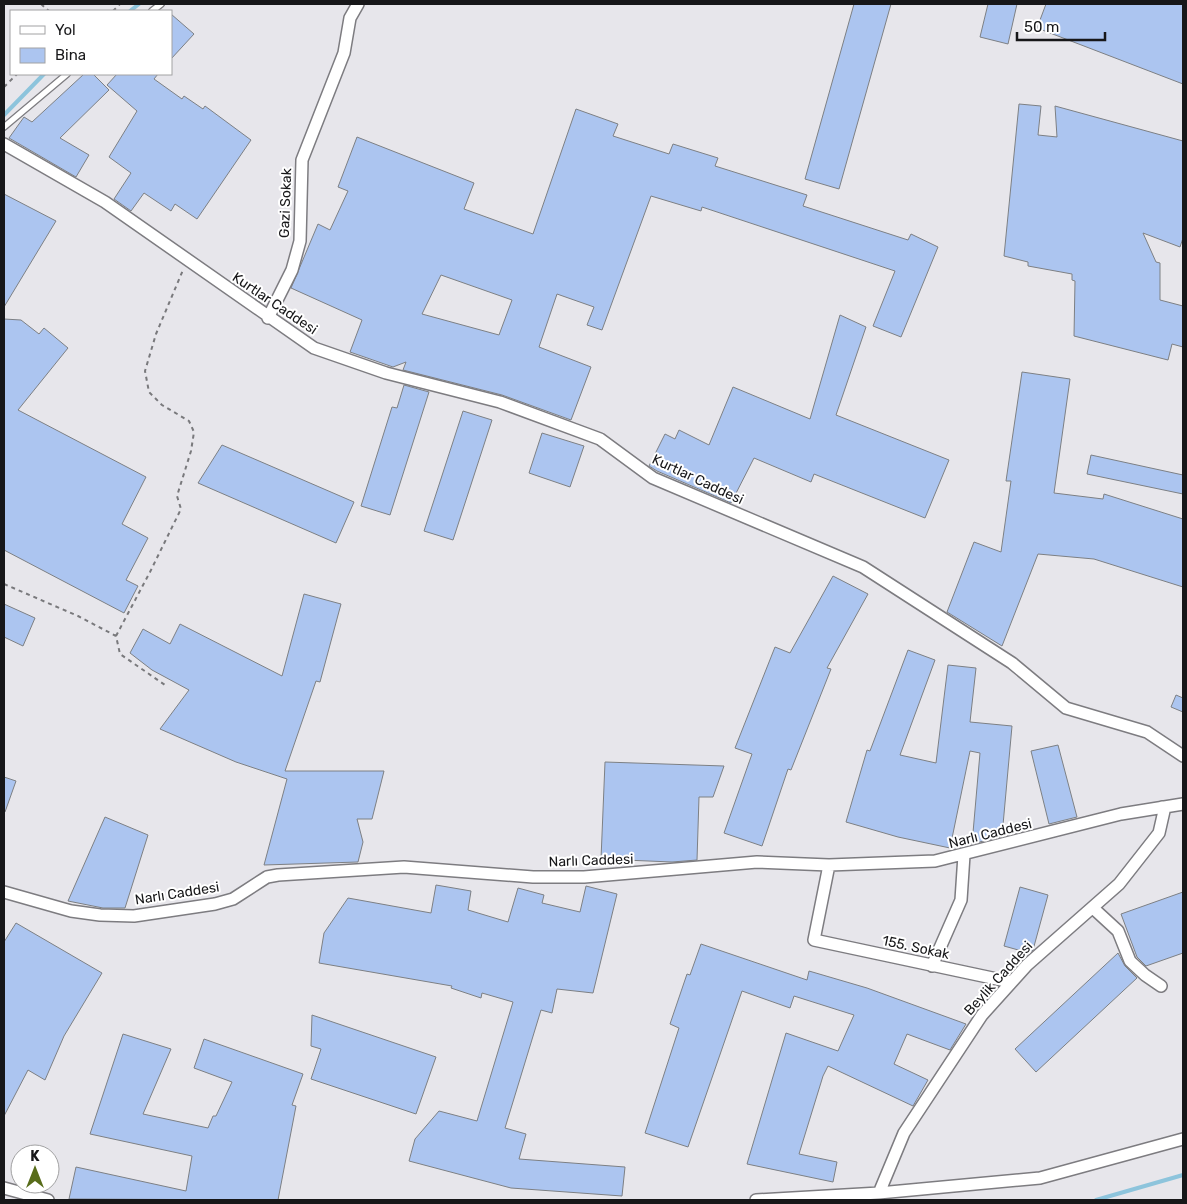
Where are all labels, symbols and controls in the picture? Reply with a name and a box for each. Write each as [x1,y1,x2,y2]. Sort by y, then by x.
legend [10,10,172,75]
scale bar [1017,10,1104,42]
text: 50 m [1024,18,1059,36]
text: Yol [55,21,76,39]
text: Bina [55,46,86,64]
street label: Gazi Sokak [276,167,295,238]
street label: Kurtlar Caddesi [229,269,321,338]
street label: Kurtlar Caddesi [649,451,746,508]
street label: Narlı Caddesi [947,815,1033,852]
street label: Narlı Caddesi [548,851,634,870]
street label: Narlı Caddesi [134,878,220,909]
street label: 155. Sokak [881,932,952,963]
street label: Beylik Caddesi [961,938,1036,1019]
north arrow [10,1144,60,1194]
text: K [30,1148,40,1165]

